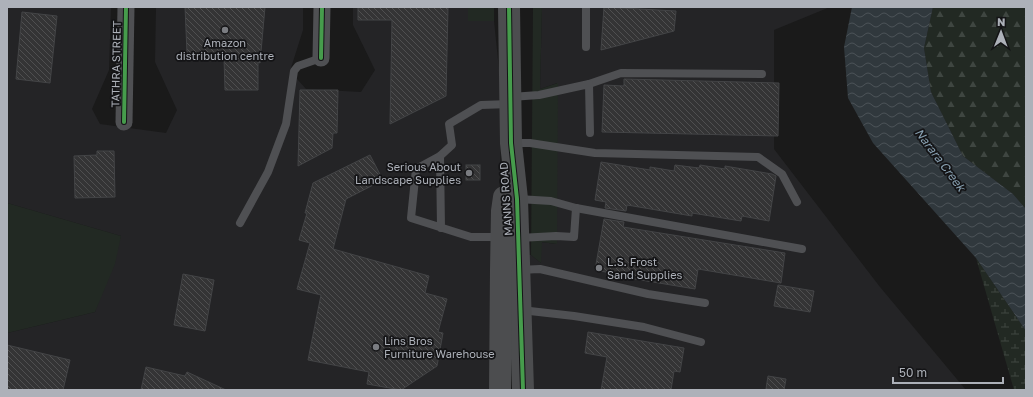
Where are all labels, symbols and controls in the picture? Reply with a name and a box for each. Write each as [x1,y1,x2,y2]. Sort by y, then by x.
north arrow [981,12,1021,52]
text: N [997,15,1005,28]
street label: TATHRA STREET [108,20,123,107]
marker: Amazon distribution centre [220,25,230,35]
place label: Amazon distribution centre [176,36,274,62]
water label: Narara Creek [912,125,970,195]
place label: Serious About Landscape Supplies [355,160,461,186]
street label: MANNS ROAD [496,161,515,236]
marker: Serious About Landscape Supplies [464,168,474,178]
place label: L.S. Frost Sand Supplies [607,255,683,281]
marker: L.S. Frost Sand Supplies [594,263,604,273]
place label: Lins Bros Furniture Warehouse [384,334,495,360]
marker: Lins Bros Furniture Warehouse [371,342,381,352]
scale bar [893,359,1003,385]
text: 50 m [899,365,927,380]

